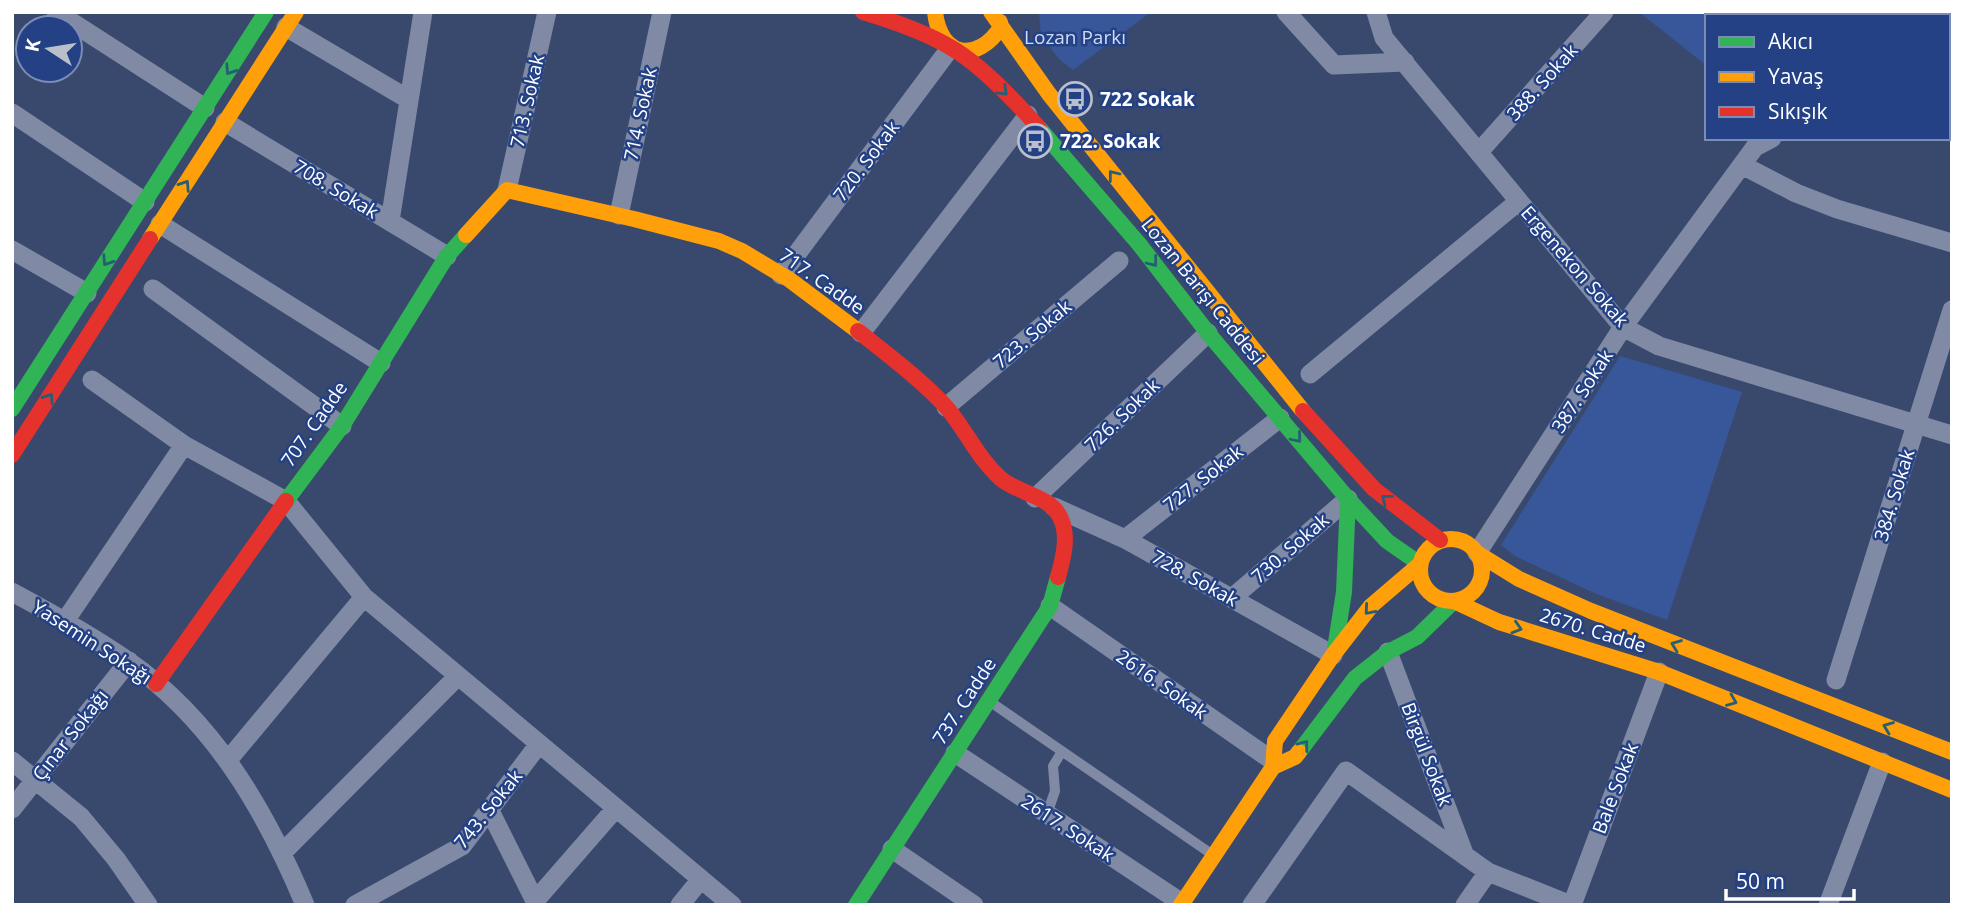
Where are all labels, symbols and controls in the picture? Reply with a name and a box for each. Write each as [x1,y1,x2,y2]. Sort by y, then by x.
north arrow [14,14,84,84]
legend [1705,14,1950,140]
park label: Lozan Parkı [1024,24,1126,50]
text: Akıcı [1768,27,1813,55]
text: K [18,36,46,54]
street label: 388. Sokak [1501,38,1583,126]
street label: 713. Sokak [504,52,550,150]
one-way arrow [225,62,238,75]
text: Yavaş [1768,62,1824,90]
street label: 714. Sokak [617,65,663,163]
bus stop icon: 722 Sokak [1056,80,1094,118]
one-way arrow [995,82,1008,95]
place label: 722 Sokak [1100,86,1195,112]
text: Sıkışık [1768,97,1828,125]
street label: 720. Sokak [827,115,905,207]
bus stop icon: 722. Sokak [1016,122,1054,160]
place label: 722. Sokak [1060,128,1160,154]
street label: 708. Sokak [289,153,383,225]
one-way arrow [1109,170,1122,183]
one-way arrow [176,180,189,193]
street label: Ergenekon Sokak [1515,200,1635,332]
street label: Lozan Barışı Caddesi [1136,212,1270,370]
street label: 717. Cadde [774,242,870,320]
one-way arrow [102,254,115,267]
one-way arrow [1144,254,1157,266]
street label: 723. Sokak [987,294,1077,374]
street label: 387. Sokak [1545,344,1619,438]
street label: 726. Sokak [1079,373,1165,457]
street label: 707. Cadde [275,376,353,472]
one-way arrow [41,393,53,406]
one-way arrow [1289,429,1301,442]
street label: 727. Sokak [1158,439,1248,517]
street label: 384. Sokak [1868,446,1920,544]
one-way arrow [1381,494,1393,507]
street label: 730. Sokak [1246,507,1334,589]
street label: 728. Sokak [1147,544,1243,612]
street label: Yasemin Sokağı [27,594,157,690]
one-way arrow [1365,602,1377,615]
street label: 2670. Cadde [1537,602,1649,658]
one-way arrow [1510,620,1523,634]
one-way arrow [1671,639,1683,653]
street label: 2616. Sokak [1111,643,1213,725]
street label: 737. Cadde [926,652,1002,750]
street label: Çınar Sokağı [26,684,114,786]
one-way arrow [1726,693,1738,707]
street label: Birgül Sokak [1395,698,1459,810]
one-way arrow [1883,722,1895,736]
street label: Bale Sokak [1586,739,1644,837]
one-way arrow [1295,740,1308,753]
street label: 743. Sokak [448,764,528,854]
street label: 2617. Sokak [1017,788,1119,868]
scale bar [1726,858,1854,902]
text: 50 m [1736,867,1785,895]

